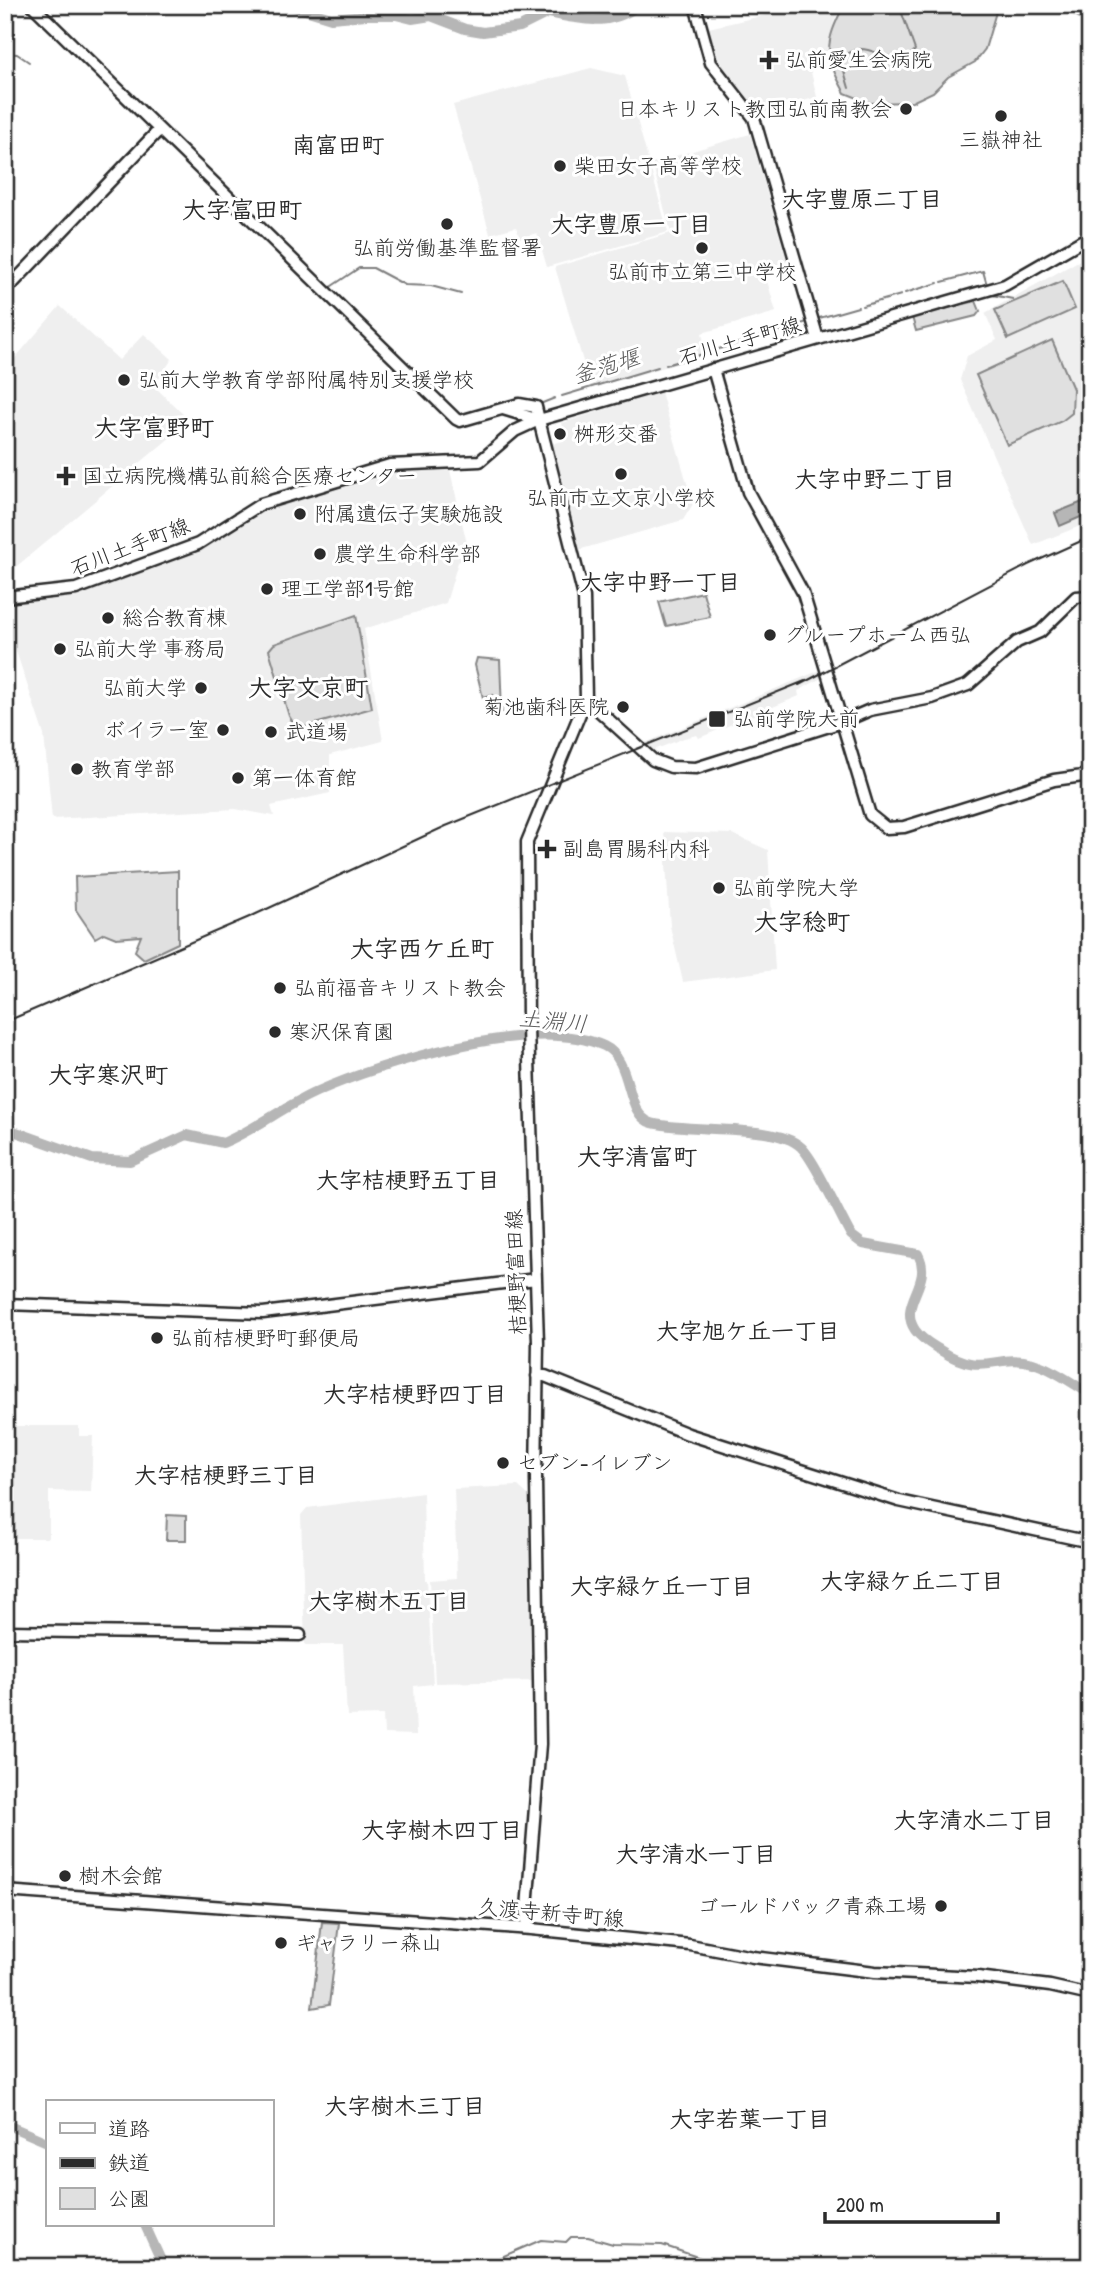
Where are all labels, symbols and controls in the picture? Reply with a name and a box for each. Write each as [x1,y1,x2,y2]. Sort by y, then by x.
place label: 弘前愛生会病院 [785,45,932,74]
marker: 弘前愛生会病院 [759,50,779,70]
place label: 日本キリスト教団弘前南教会 [617,94,892,123]
marker: 日本キリスト教団弘前南教会 [898,101,914,117]
marker: 三嶽神社 [993,108,1009,124]
place label: 三嶽神社 [959,125,1043,154]
district label: 南富田町 [292,129,384,160]
place label: 柴田女子高等学校 [574,151,742,180]
marker: 柴田女子高等学校 [552,158,568,174]
district label: 大字豊原二丁目 [782,183,943,214]
district label: 大字富田町 [182,193,302,225]
district label: 大字豊原一丁目 [551,208,712,239]
marker: 弘前労働基準監督署 [439,216,455,232]
place label: 弘前労働基準監督署 [353,233,542,262]
marker: 弘前市立第三中学校 [694,240,710,256]
place label: 弘前市立第三中学校 [608,257,797,286]
street label: 石川土手町線 [675,309,804,372]
water label: 釜萢堰 [568,340,646,390]
place label: 弘前大学教育学部附属特別支援学校 [138,365,474,394]
marker: 弘前大学教育学部附属特別支援学校 [116,372,132,388]
district label: 大字富野町 [94,411,214,443]
place label: 桝形交番 [574,419,658,448]
marker: 桝形交番 [552,426,568,442]
place label: 国立病院機構弘前総合医療センター [82,461,417,490]
district label: 大字中野二丁目 [795,463,956,494]
marker: 国立病院機構弘前総合医療センター [56,466,76,486]
marker: 弘前市立文京小学校 [613,466,629,482]
place label: 弘前市立文京小学校 [527,483,716,512]
place label: 附属遺伝子実験施設 [314,499,503,528]
marker: 附属遺伝子実験施設 [292,506,308,522]
street label: 石川土手町線 [66,510,194,583]
place label: 農学生命科学部 [334,539,481,568]
marker: 農学生命科学部 [312,546,328,562]
district label: 大字中野一丁目 [580,566,741,597]
place label: 理工学部1号館 [281,574,415,603]
marker: 理工学部1号館 [259,581,275,597]
place label: 総合教育棟 [122,603,227,632]
marker: 総合教育棟 [100,610,116,626]
place label: グループホーム西弘 [784,620,970,649]
marker: グループホーム西弘 [762,627,778,643]
place label: 弘前大学 事務局 [74,634,226,663]
marker: 弘前大学 事務局 [52,641,68,657]
district label: 大字文京町 [248,671,368,703]
place label: 弘前大学 [103,673,187,702]
marker: 弘前大学 [193,680,209,696]
place label: 菊池歯科医院 [483,692,609,721]
marker: 菊池歯科医院 [615,699,631,715]
place label: 弘前学院大前 [733,704,859,733]
marker: 弘前学院大前 [707,709,727,729]
place label: ボイラー室 [104,715,209,744]
place label: 武道場 [285,717,348,746]
marker: ボイラー室 [215,722,231,738]
marker: 武道場 [263,724,279,740]
place label: 教育学部 [91,754,175,783]
marker: 教育学部 [69,761,85,777]
place label: 第一体育館 [252,763,357,792]
marker: 第一体育館 [230,770,246,786]
place label: 副島胃腸科内科 [563,834,710,863]
marker: 副島胃腸科内科 [537,839,557,859]
place label: 弘前学院大学 [733,873,859,902]
marker: 弘前学院大学 [711,880,727,896]
district label: 大字稔町 [754,905,850,937]
district label: 大字西ケ丘町 [350,932,494,964]
place label: 弘前福音キリスト教会 [294,973,506,1002]
marker: 弘前福音キリスト教会 [272,980,288,996]
water label: 土淵川 [517,1002,589,1039]
place label: 寒沢保育園 [289,1017,394,1046]
marker: 寒沢保育園 [267,1024,283,1040]
district label: 大字寒沢町 [48,1058,168,1090]
district label: 大字清富町 [577,1140,697,1172]
district label: 大字桔梗野五丁目 [316,1164,500,1195]
street label: 桔梗野富田線 [499,1209,532,1335]
district label: 大字旭ケ丘一丁目 [656,1315,840,1346]
place label: 弘前桔梗野町郵便局 [171,1323,360,1352]
marker: 弘前桔梗野町郵便局 [149,1330,165,1346]
district label: 大字桔梗野四丁目 [323,1378,507,1409]
place label: セブン-イレブン [517,1448,672,1477]
marker: セブン-イレブン [495,1455,511,1471]
district label: 大字桔梗野三丁目 [134,1459,318,1490]
district label: 大字緑ケ丘二丁目 [820,1565,1004,1596]
district label: 大字緑ケ丘一丁目 [570,1570,754,1601]
district label: 大字樹木五丁目 [309,1585,470,1616]
district label: 大字清水二丁目 [894,1804,1055,1835]
district label: 大字樹木四丁目 [362,1814,523,1845]
district label: 大字清水一丁目 [616,1838,777,1869]
place label: 樹木会館 [79,1861,163,1890]
marker: 樹木会館 [57,1868,73,1884]
place label: ゴールドパック青森工場 [697,1891,927,1920]
street label: 久渡寺新寺町線 [477,1892,626,1933]
marker: ゴールドパック青森工場 [933,1898,949,1914]
place label: ギャラリー森山 [295,1928,442,1957]
marker: ギャラリー森山 [273,1935,289,1951]
district label: 大字樹木三丁目 [325,2090,486,2121]
legend [46,2100,273,2226]
district label: 大字若葉一丁目 [670,2103,831,2134]
text: 道路 [108,2114,150,2143]
text: 鉄道 [108,2148,150,2177]
scale bar [825,2181,999,2225]
text: 公園 [108,2184,150,2213]
text: 200 m [836,2190,884,2219]

